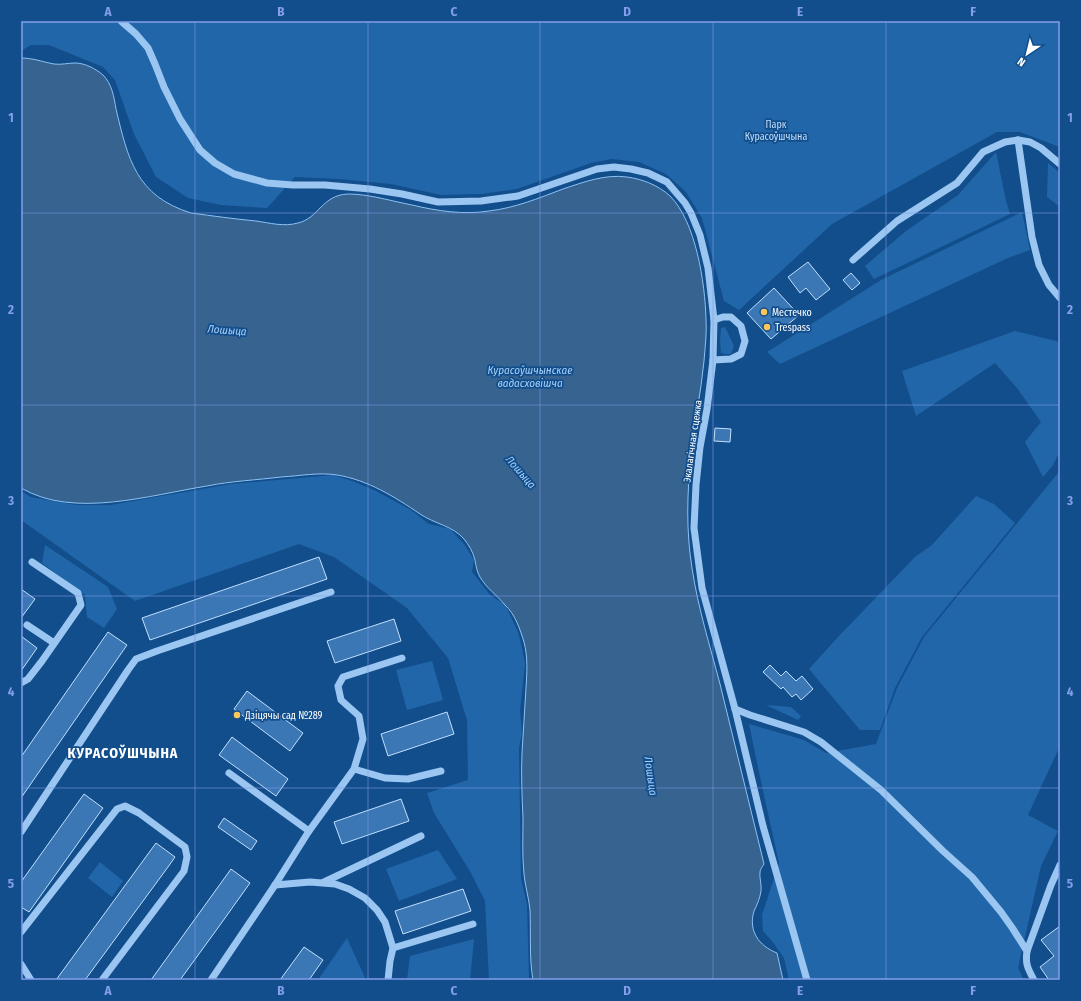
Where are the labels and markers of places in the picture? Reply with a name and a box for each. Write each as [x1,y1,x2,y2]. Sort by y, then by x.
marker: Местечко [759,307,769,317]
place label: Местечко [772,307,812,319]
marker: Trespass [762,322,772,332]
place label: Trespass [775,322,810,334]
place label: Дзіцячы сад №289 [244,709,323,722]
marker: Дзіцячы сад №289 [232,710,242,720]

